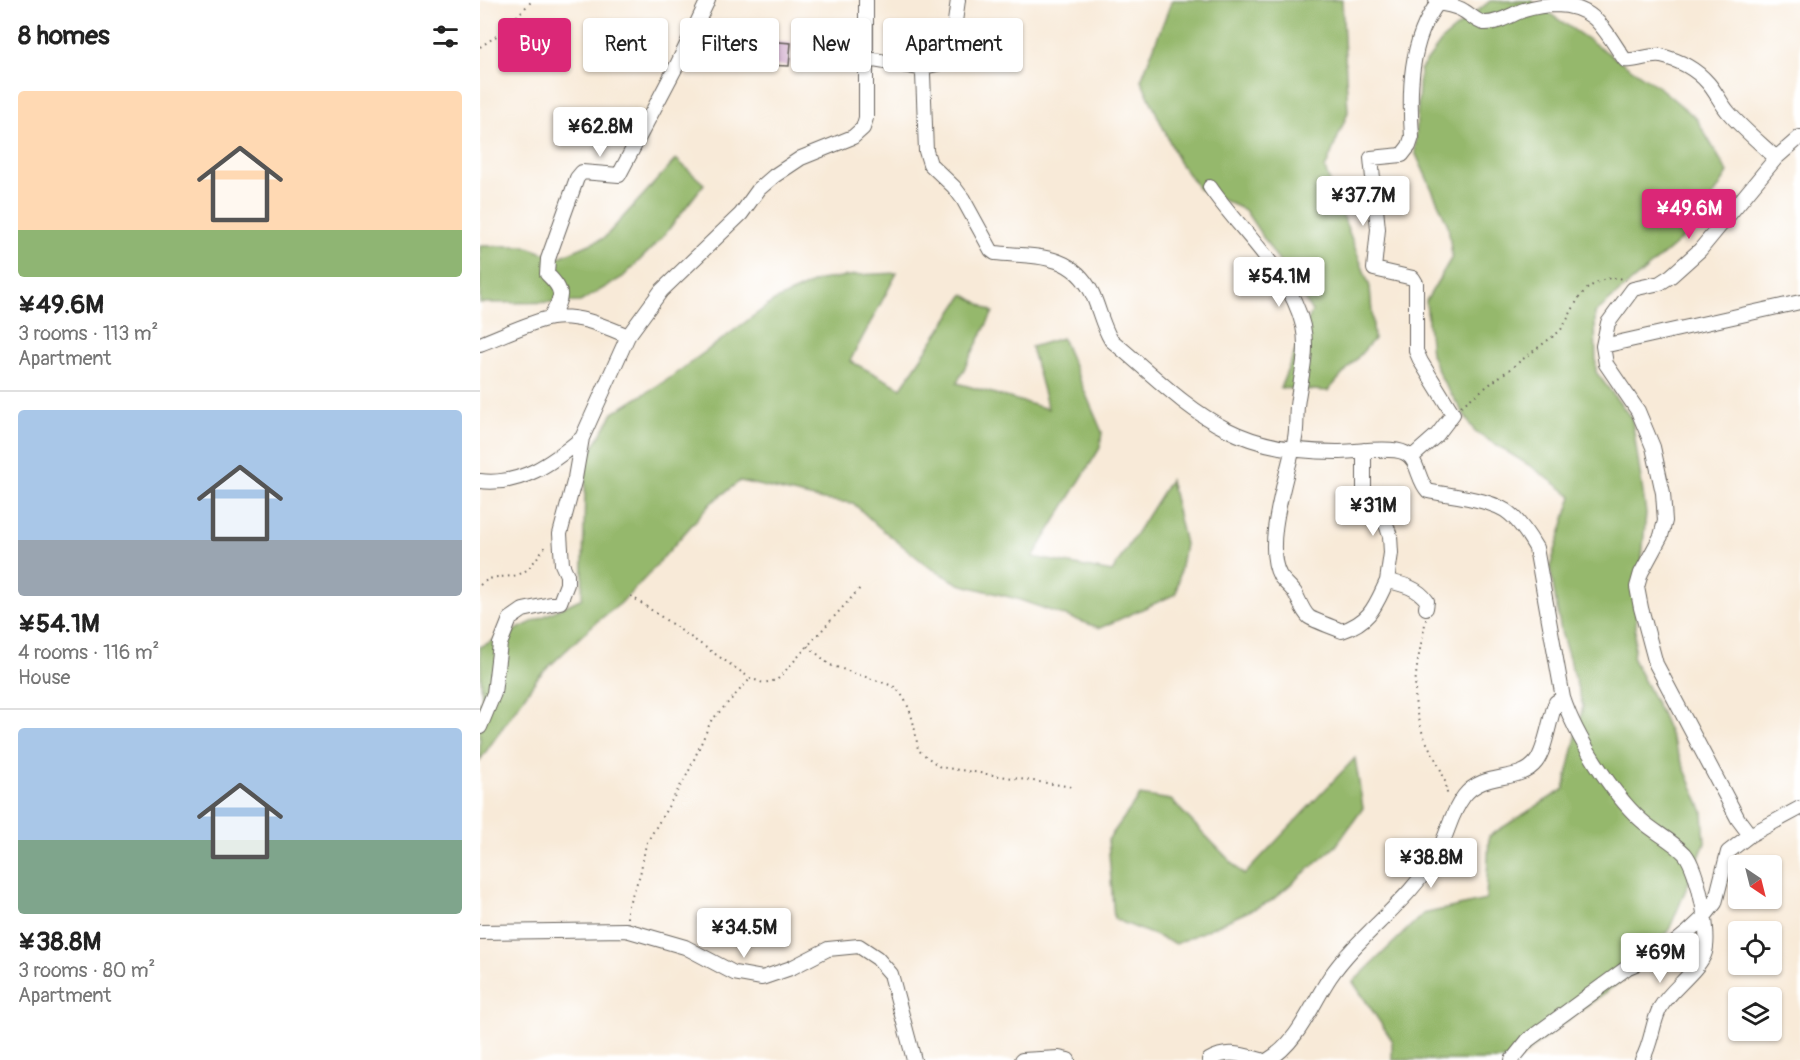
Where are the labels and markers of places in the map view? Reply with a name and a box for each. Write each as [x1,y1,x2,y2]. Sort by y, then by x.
pin: ¥62.8M [551,107,649,158]
pin: ¥37.7M [1314,176,1412,227]
pin: ¥49.6M [1640,189,1738,240]
pin: ¥54.1M [1230,257,1328,308]
pin: ¥31M [1337,486,1409,537]
pin: ¥38.8M [1382,838,1480,889]
pin: ¥34.5M [695,908,793,959]
pin: ¥69M [1624,933,1696,984]

